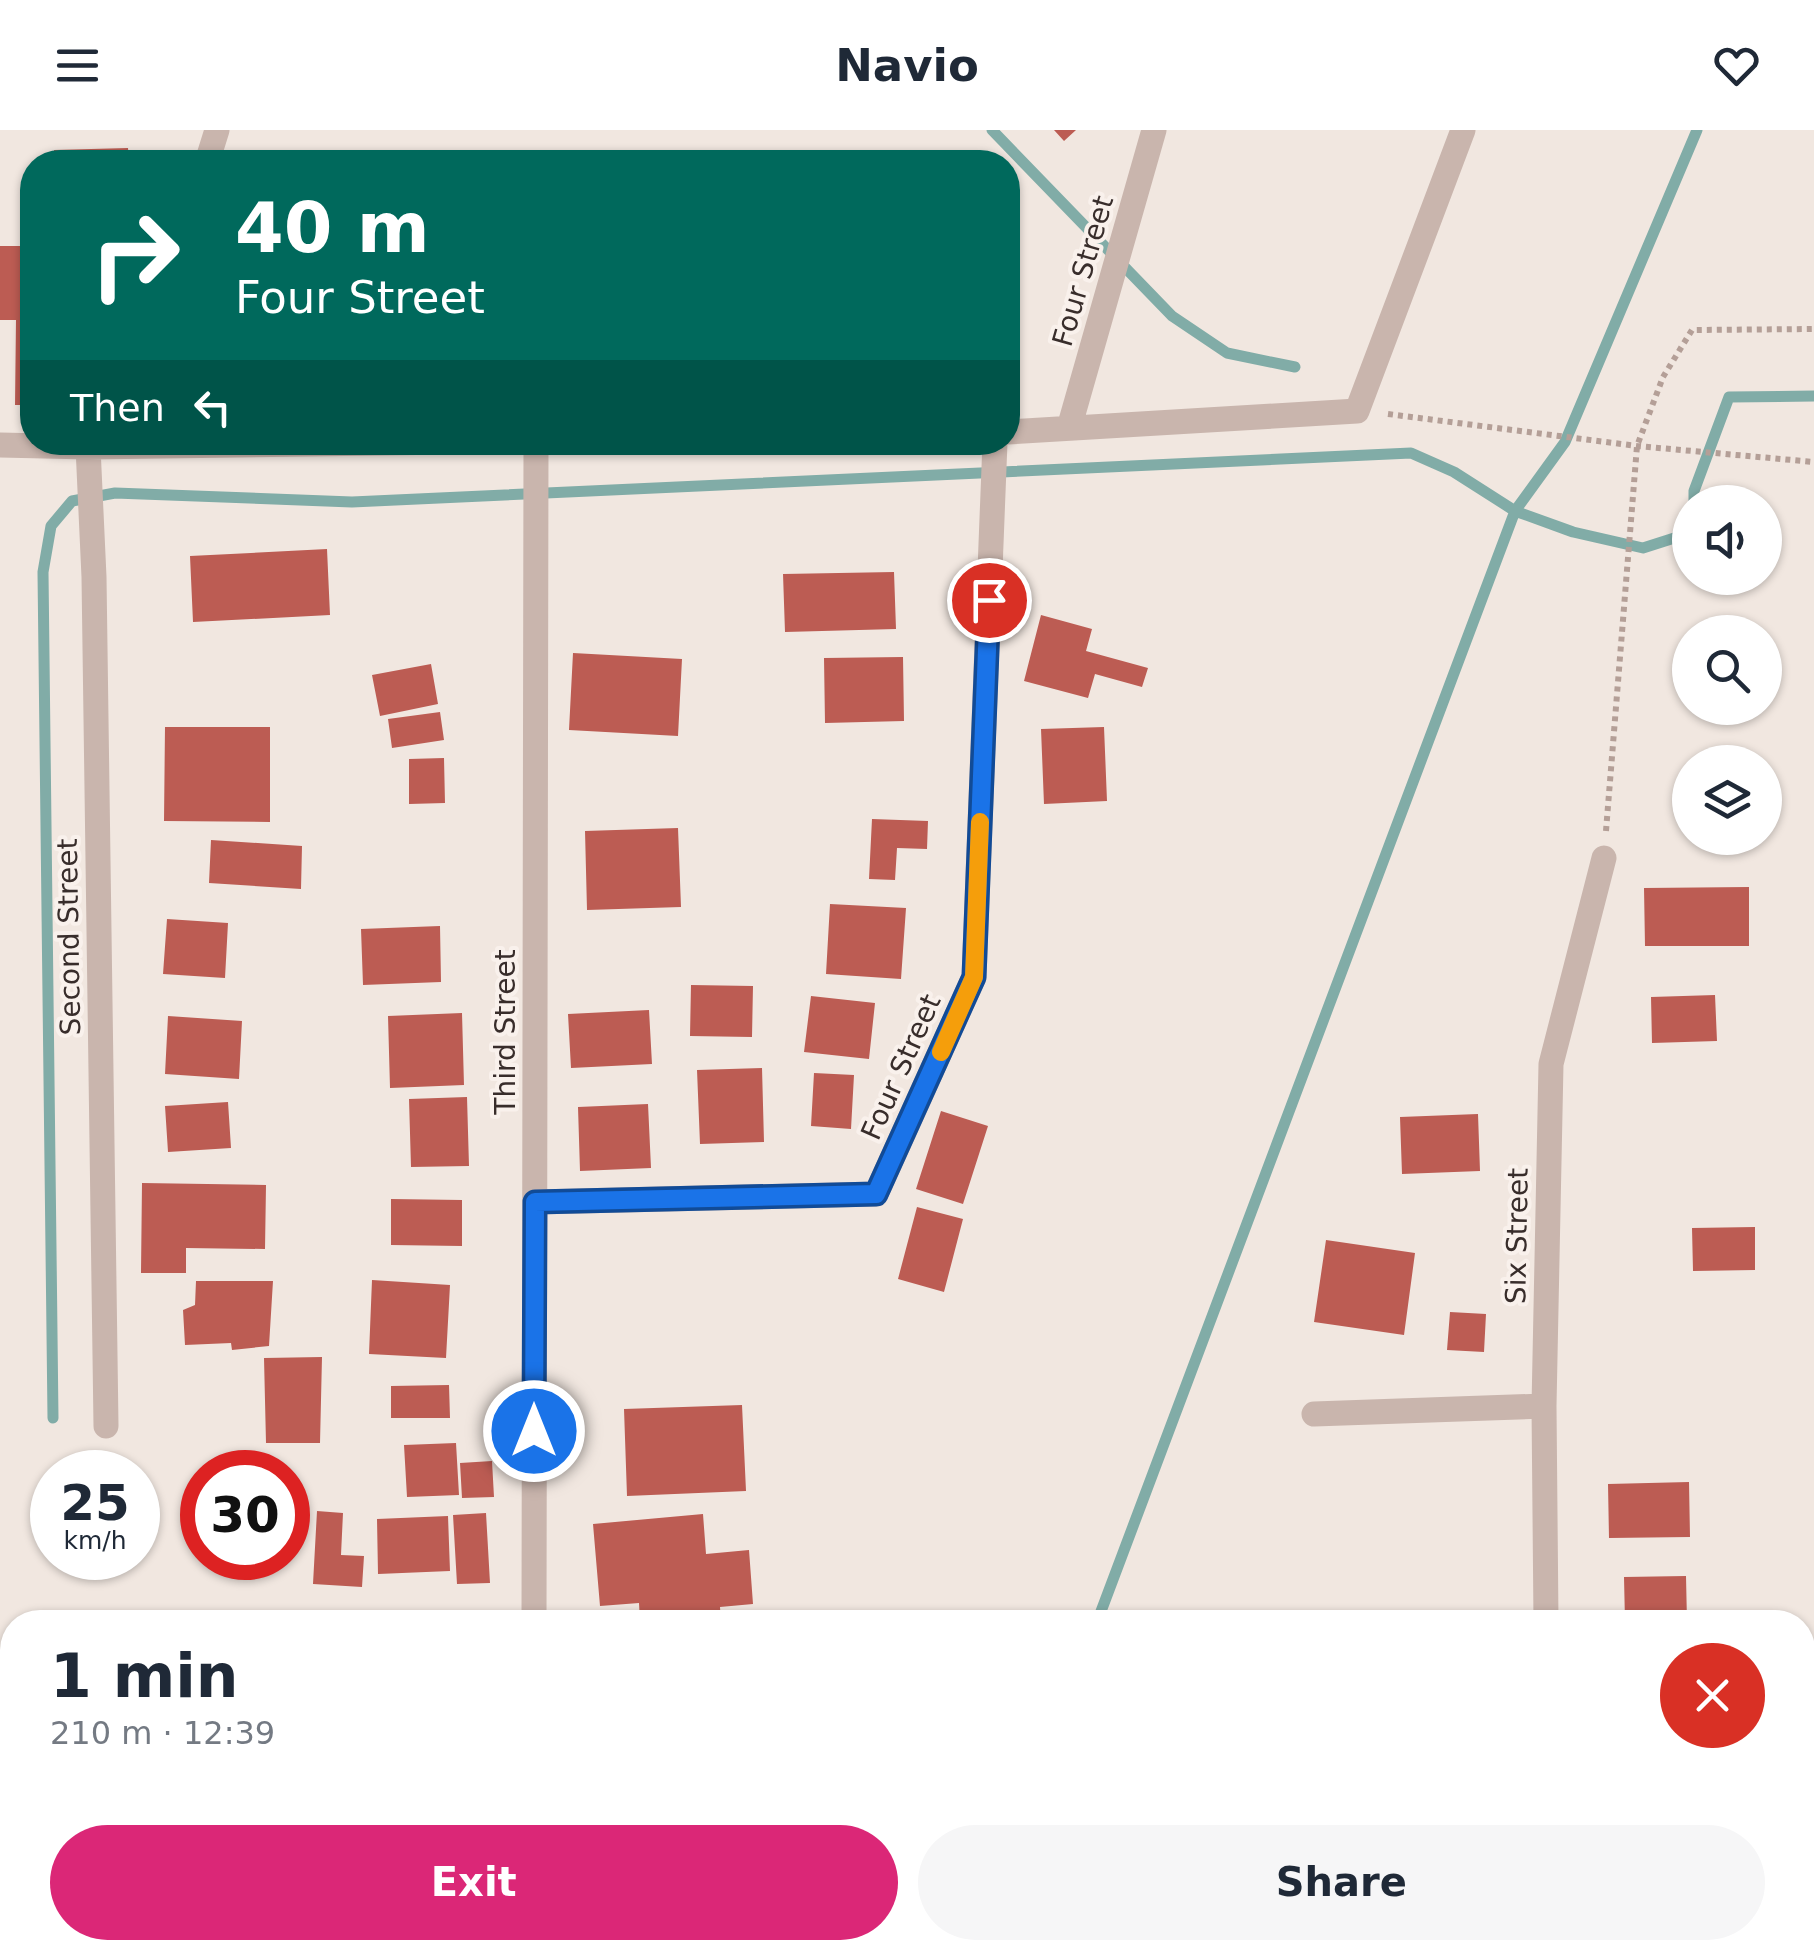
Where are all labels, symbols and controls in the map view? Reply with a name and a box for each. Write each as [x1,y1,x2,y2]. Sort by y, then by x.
icon: menu [50,38,105,93]
icon: heart [1709,38,1764,93]
text: Navio [835,39,979,92]
text: 40 m [235,187,430,269]
icon: right [70,190,200,320]
street label: Four Street [1046,192,1120,350]
text: Four Street [235,271,485,324]
icon: left [185,380,240,435]
text: Then [70,386,165,430]
map controls [1672,485,1782,855]
button: sound [1672,485,1782,595]
pin [947,558,1032,643]
icon: arrive [962,573,1017,628]
button: search [1672,615,1782,725]
button: layers [1672,745,1782,855]
street label: Second Street [51,838,87,1036]
street label: Third Street [489,949,522,1116]
street label: Four Street [854,989,948,1145]
street label: Six Street [1499,1168,1535,1304]
position arrow [482,1379,586,1483]
speed limit sign: 30 [180,1450,310,1580]
text: 25 [60,1474,130,1532]
text: km/h [63,1526,127,1555]
text: 1 min [50,1641,238,1711]
button: close [1660,1643,1765,1748]
text: 210 m · 12:39 [50,1714,275,1752]
button: Exit [50,1825,898,1940]
button: Share [918,1825,1765,1940]

